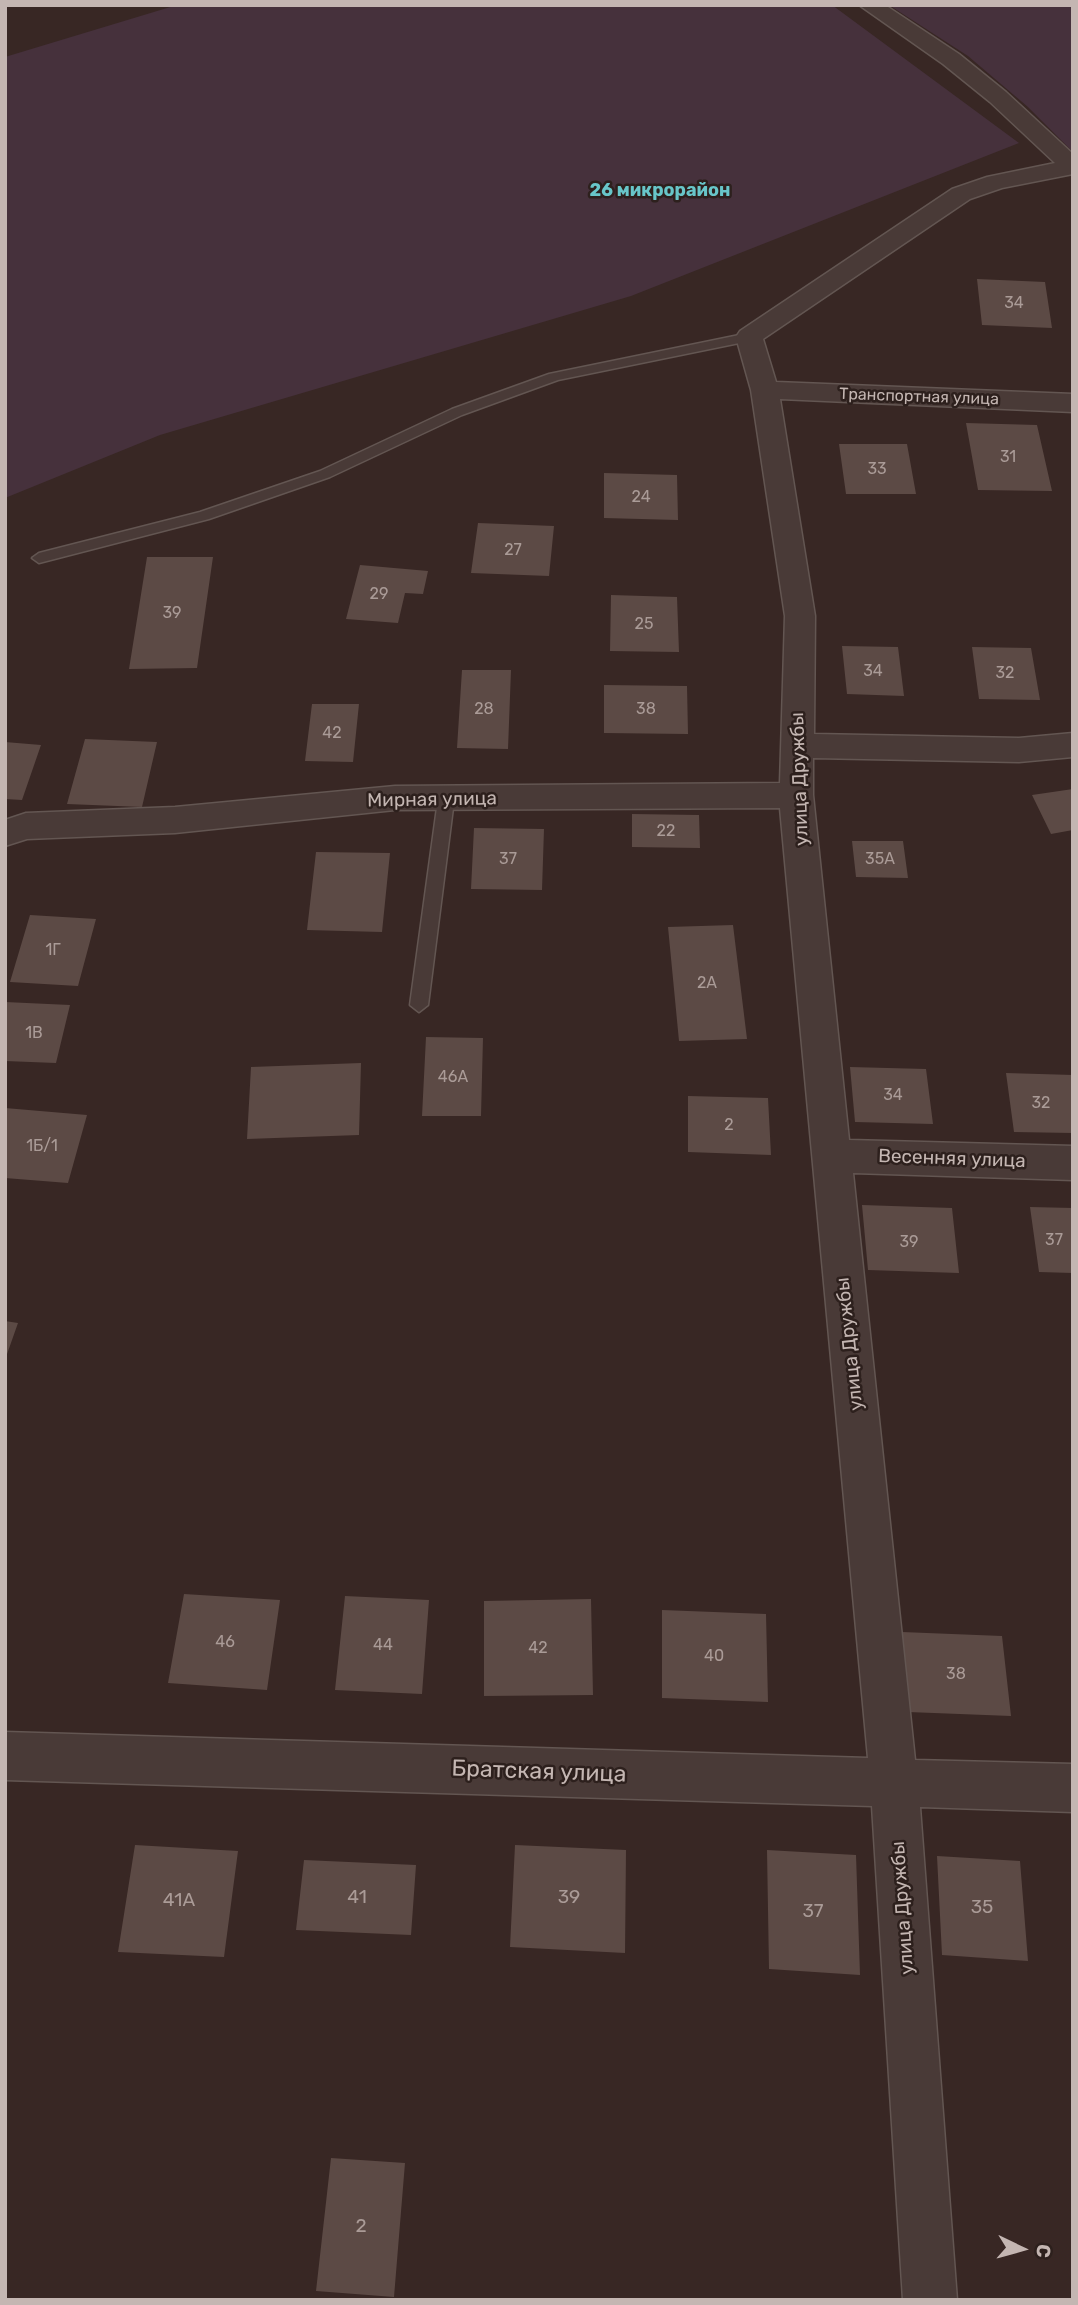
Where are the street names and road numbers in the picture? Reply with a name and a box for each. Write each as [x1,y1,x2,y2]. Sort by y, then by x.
street label: Транспортная улица [839,385,999,409]
street label: улица Дружбы [786,712,814,846]
street label: Мирная улица [367,787,497,813]
street label: Весенняя улица [878,1145,1026,1173]
street label: улица Дружбы [832,1276,868,1412]
street label: Братская улица [451,1755,627,1789]
street label: улица Дружбы [887,1840,919,1976]

